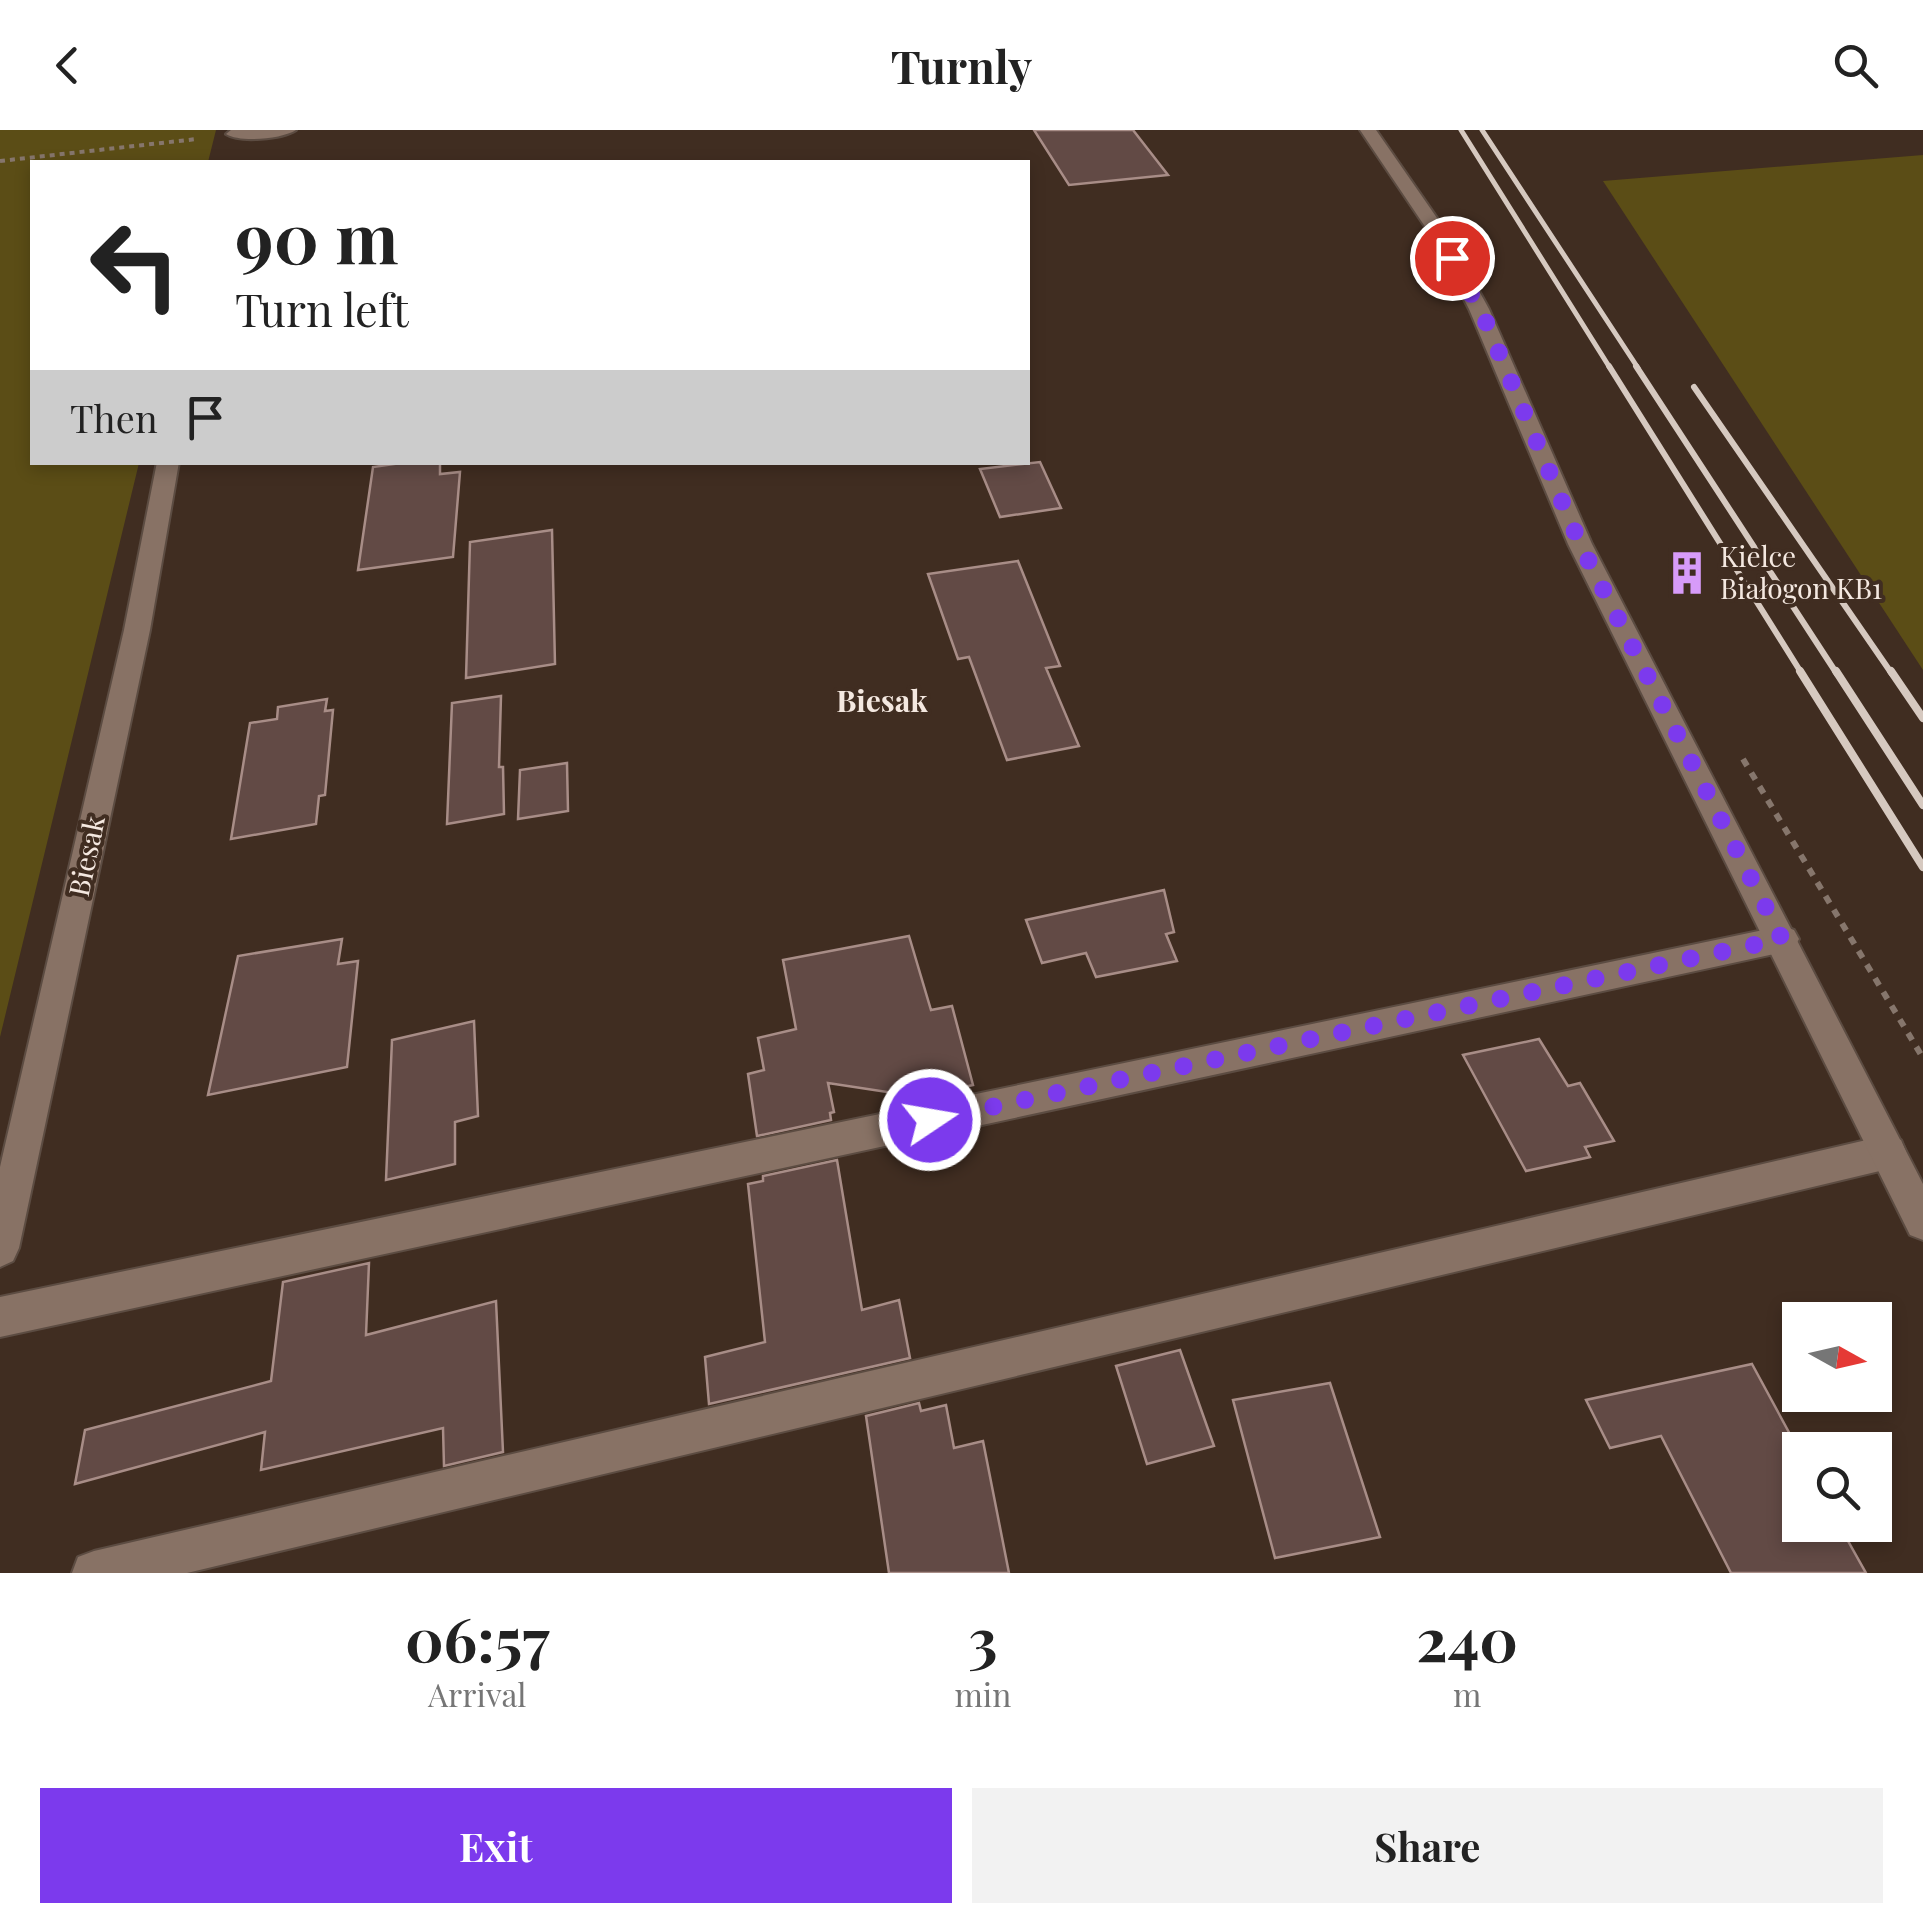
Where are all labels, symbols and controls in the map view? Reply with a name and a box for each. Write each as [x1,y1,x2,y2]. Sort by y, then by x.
text: Turnly [891,35,1032,95]
icon: back [40,38,95,93]
icon: search [1828,38,1883,93]
text: 90 m [235,188,399,282]
icon: left [70,200,200,330]
pin [1410,216,1495,301]
icon: arrive [1425,231,1480,286]
text: Turn left [235,278,409,338]
icon: arrive [178,390,233,445]
text: Then [70,392,158,443]
place label: Kielce Białogon KB1 [1720,537,1882,606]
building icon: Kielce Białogon KB1 [1663,549,1711,597]
district label: Biesak [836,680,928,720]
street label: Biesak [59,811,112,899]
position arrow [878,1068,982,1172]
north arrow [1782,1302,1892,1412]
map controls [1782,1302,1892,1542]
button: search [1782,1432,1892,1542]
text: 06:57 [405,1597,550,1677]
text: 3 [968,1597,998,1677]
text: 240 [1416,1597,1518,1677]
text: Arrival [428,1672,527,1715]
text: min [954,1672,1011,1715]
text: m [1453,1672,1481,1715]
button: Exit [40,1788,952,1903]
button: Share [972,1788,1883,1903]

